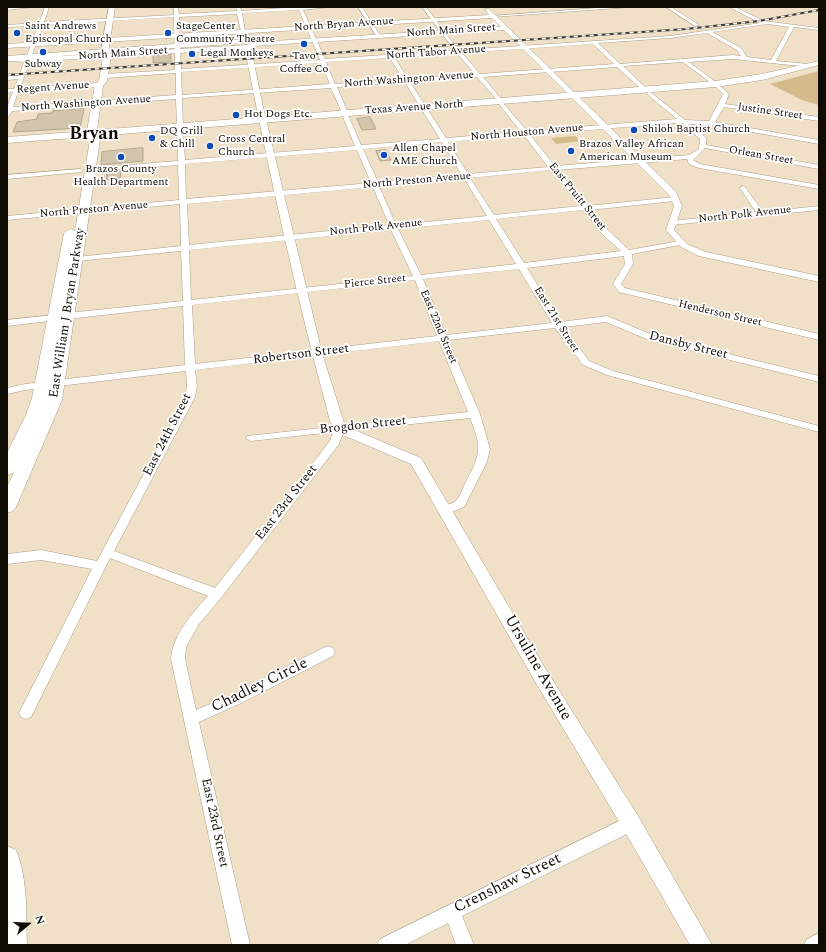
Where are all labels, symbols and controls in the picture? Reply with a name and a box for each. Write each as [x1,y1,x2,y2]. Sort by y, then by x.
street label: North Bryan Avenue [294,15,394,35]
place label: Saint Andrews Episcopal Church [25,20,112,46]
place label: StageCenter Community Theatre [176,20,275,46]
street label: North Main Street [406,21,496,41]
marker: Saint Andrews Episcopal Church [12,28,22,38]
marker: StageCenter Community Theatre [163,28,173,38]
marker: Tavo Coffee Co [299,39,309,49]
street label: North Tabor Avenue [386,43,486,63]
street label: North Main Street [78,44,168,64]
marker: Subway [38,47,48,57]
place label: Legal Monkeys [200,47,274,61]
marker: Legal Monkeys [187,49,197,59]
place label: Tavo Coffee Co [280,50,328,76]
place label: Subway [24,58,62,72]
street label: North Washington Avenue [344,69,474,91]
street label: Regent Avenue [16,79,90,97]
street label: North Washington Avenue [21,93,151,115]
street label: Texas Avenue North [364,98,464,118]
street label: Justine Street [737,101,803,123]
place label: Hot Dogs Etc. [244,108,312,122]
marker: Hot Dogs Etc. [231,110,241,120]
street label: North Houston Avenue [470,121,584,145]
place label: Shiloh Baptist Church [642,123,750,137]
district label: Bryan [69,124,119,146]
place label: DQ Grill & Chill [160,125,203,151]
marker: Shiloh Baptist Church [629,125,639,135]
marker: DQ Grill & Chill [147,133,157,143]
place label: Cross Central Church [218,133,285,159]
place label: Brazos Valley African American Museum [579,138,684,164]
marker: Cross Central Church [205,141,215,151]
place label: Allen Chapel AME Church [392,142,457,168]
street label: Orlean Street [728,144,794,168]
marker: Brazos Valley African American Museum [566,146,576,156]
marker: Allen Chapel AME Church [379,150,389,160]
marker: Brazos County Health Department [116,152,126,162]
street label: East Pruitt Street [545,160,609,234]
place label: Brazos County Health Department [74,163,168,189]
street label: North Preston Avenue [362,170,472,192]
street label: North Preston Avenue [39,199,149,221]
street label: North Polk Avenue [698,204,792,226]
street label: North Polk Avenue [329,217,423,239]
street label: East William J Bryan Parkway [47,227,89,399]
street label: Pierce Street [343,272,407,292]
street label: East 21st Street [531,285,581,355]
street label: East 22nd Street [416,288,460,366]
street label: Henderson Street [677,298,763,330]
street label: Dansby Street [647,329,729,363]
street label: Robertson Street [252,341,350,369]
street label: East 24th Street [140,391,196,479]
street label: Brogdon Street [319,414,407,438]
street label: East 23rd Street [253,462,321,544]
street label: Ursuline Avenue [499,612,575,724]
street label: Chadley Circle [209,654,311,718]
street label: East 23rd Street [197,777,231,869]
street label: Crenshaw Street [451,850,565,918]
north arrow [8,904,48,944]
text: N [30,913,49,927]

